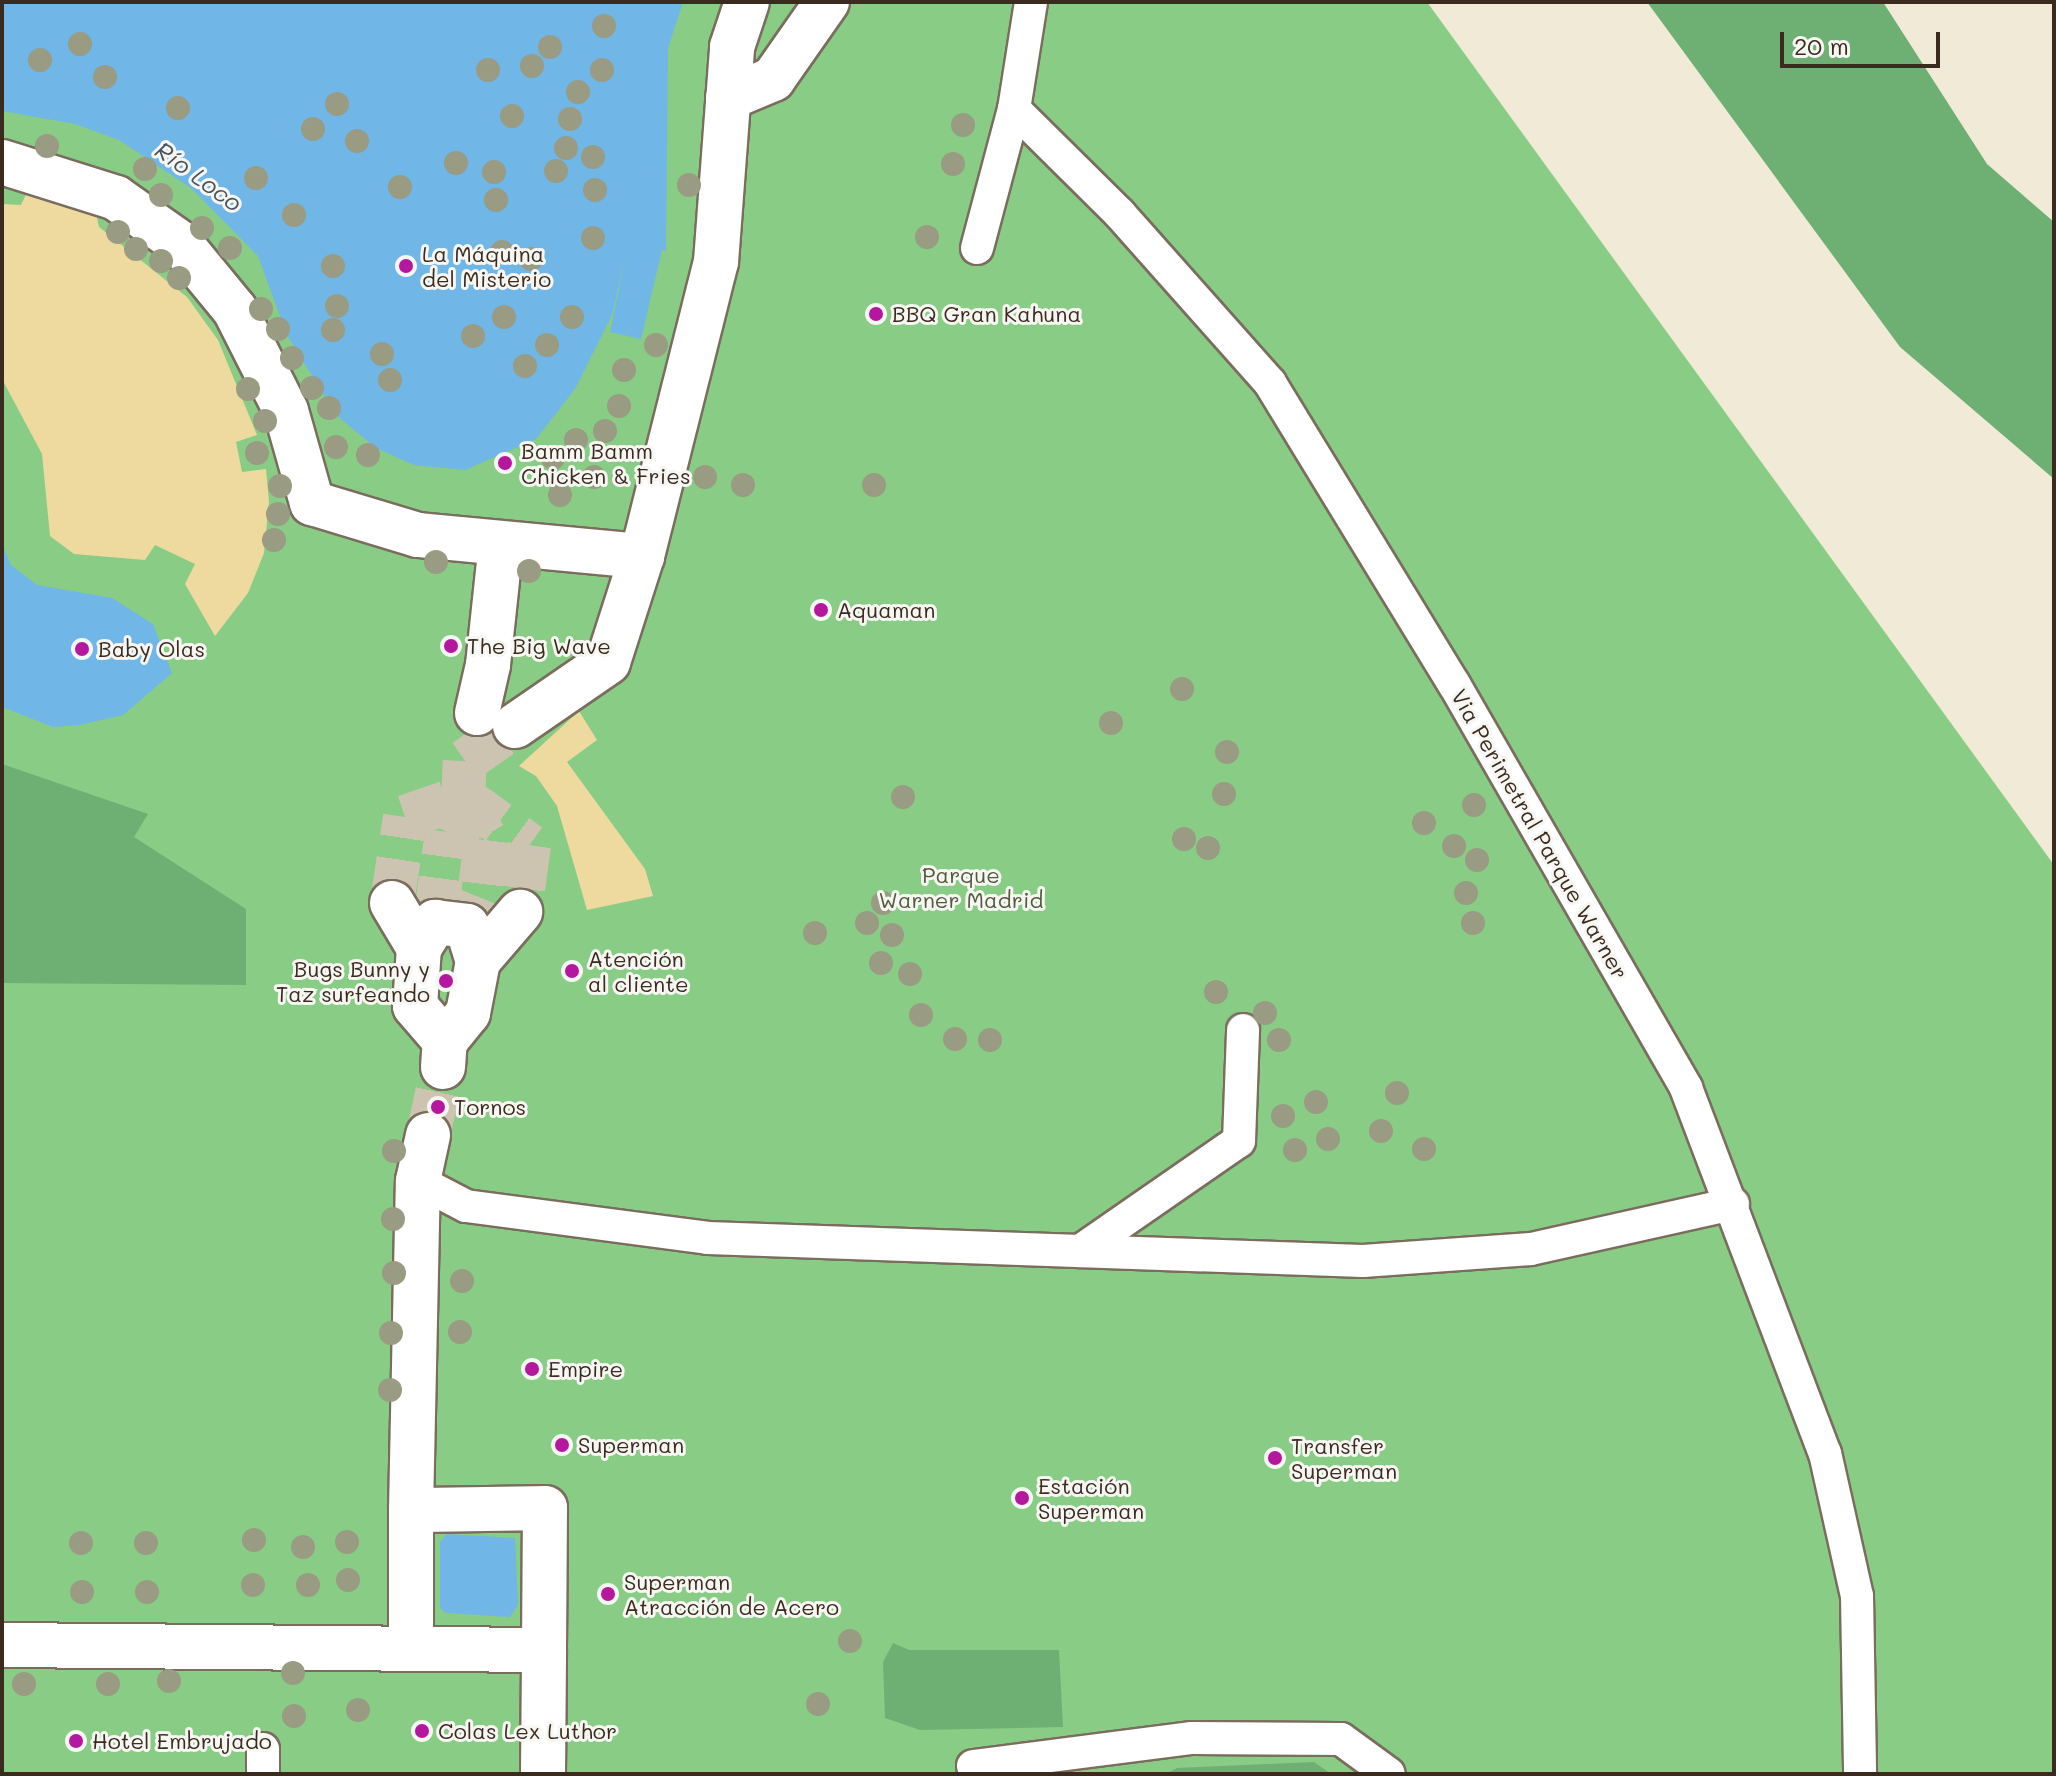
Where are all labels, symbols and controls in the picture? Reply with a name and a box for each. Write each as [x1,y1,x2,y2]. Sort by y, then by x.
scale bar [1784,16,1944,66]
text: 20 m [1794,30,1849,61]
water label: Río Loco [150,135,248,217]
place label: La Máquina del Misterio [422,240,551,292]
marker: La Máquina del Misterio [397,257,415,275]
place label: BBQ Gran Kahuna [892,301,1081,327]
marker: BBQ Gran Kahuna [867,305,885,323]
place label: Bamm Bamm Chicken & Fries [521,437,691,488]
marker: Bamm Bamm Chicken & Fries [496,454,514,472]
place label: Aquaman [837,597,935,623]
marker: Aquaman [812,601,830,619]
place label: The Big Wave [467,633,611,659]
place label: Baby Olas [98,636,205,662]
marker: The Big Wave [442,637,460,655]
marker: Baby Olas [73,640,91,658]
street label: Via Perimetral Parque Warner [1446,684,1634,984]
park label: Parque Warner Madrid [879,861,1043,912]
place label: Atención al cliente [588,945,689,996]
place label: Bugs Bunny y Taz surfeando [276,955,430,1006]
marker: Atención al cliente [563,962,581,980]
marker: Bugs Bunny y Taz surfeando [437,972,455,990]
place label: Tornos [454,1094,526,1120]
marker: Tornos [429,1098,447,1116]
place label: Empire [548,1356,623,1382]
marker: Empire [523,1360,541,1378]
place label: Superman [578,1432,684,1458]
place label: Transfer Superman [1291,1432,1397,1484]
marker: Superman [553,1436,571,1454]
marker: Transfer Superman [1266,1449,1284,1467]
place label: Estación Superman [1038,1472,1144,1524]
marker: Estación Superman [1013,1489,1031,1507]
place label: Superman Atracción de Acero [624,1568,839,1620]
marker: Superman Atracción de Acero [599,1585,617,1603]
place label: Colas Lex Luthor [438,1718,617,1744]
marker: Colas Lex Luthor [413,1722,431,1740]
place label: Hotel Embrujado [92,1728,272,1754]
marker: Hotel Embrujado [67,1732,85,1750]

